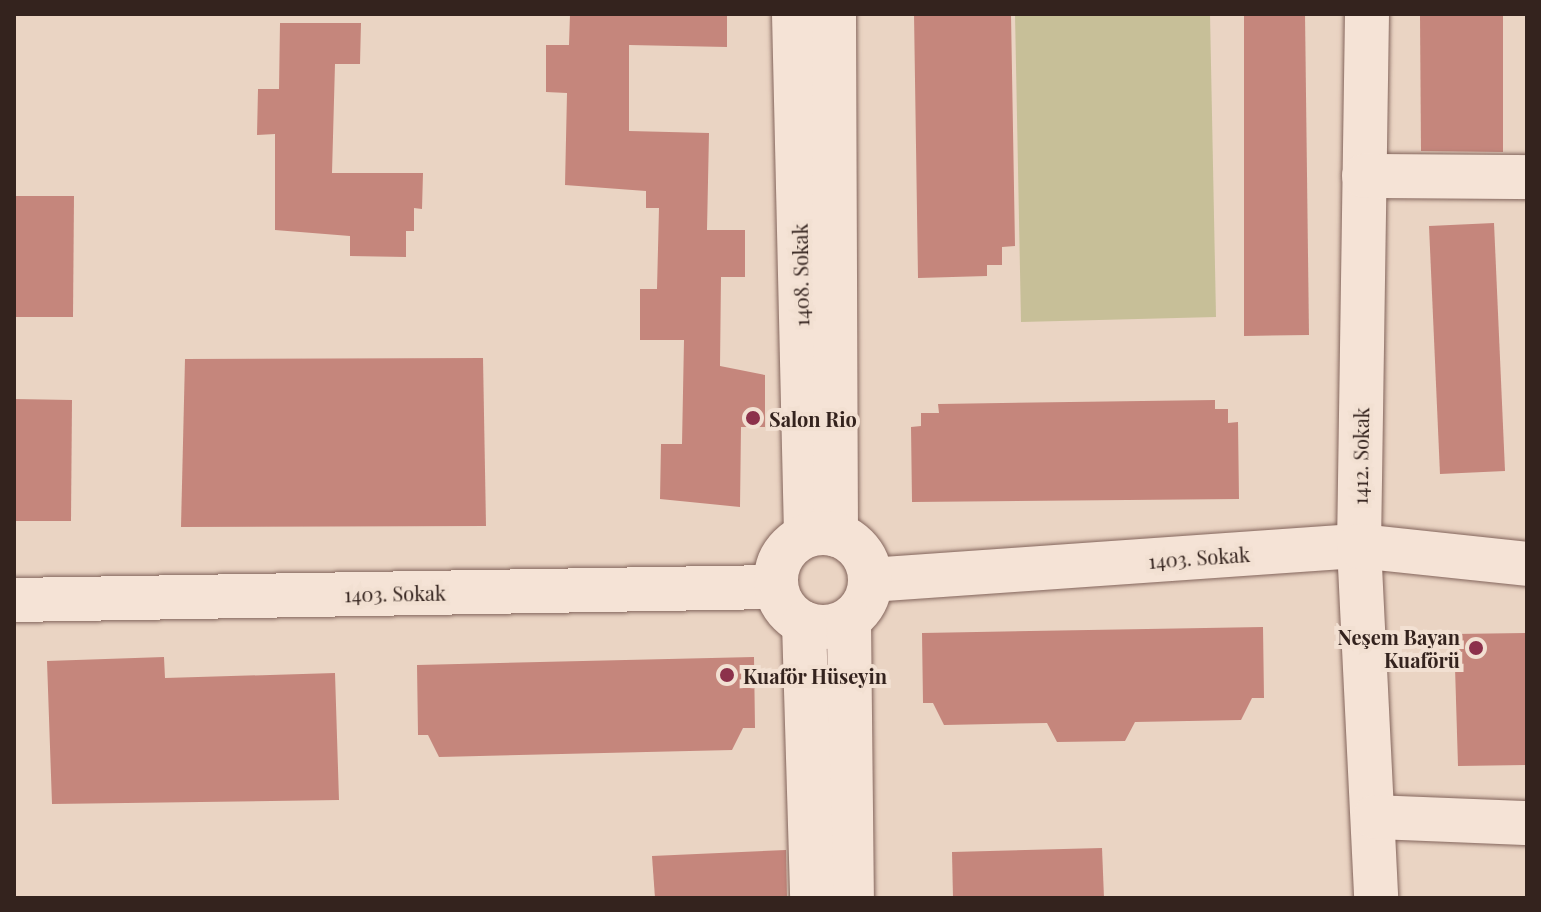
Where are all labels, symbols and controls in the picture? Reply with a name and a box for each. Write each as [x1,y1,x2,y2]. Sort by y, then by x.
street label: 1408. Sokak [787,223,813,327]
place label: Salon Rio [769,406,857,430]
street label: 1412. Sokak [1347,407,1373,505]
marker: Salon Rio [744,409,762,427]
street label: 1403. Sokak [1147,541,1251,573]
street label: 1403. Sokak [344,580,446,606]
place label: Neşem Bayan Kuaförü [1338,624,1460,671]
marker: Neşem Bayan Kuaförü [1467,639,1485,657]
place label: Kuaför Hüseyin [743,663,887,687]
marker: Kuaför Hüseyin [718,666,736,684]

